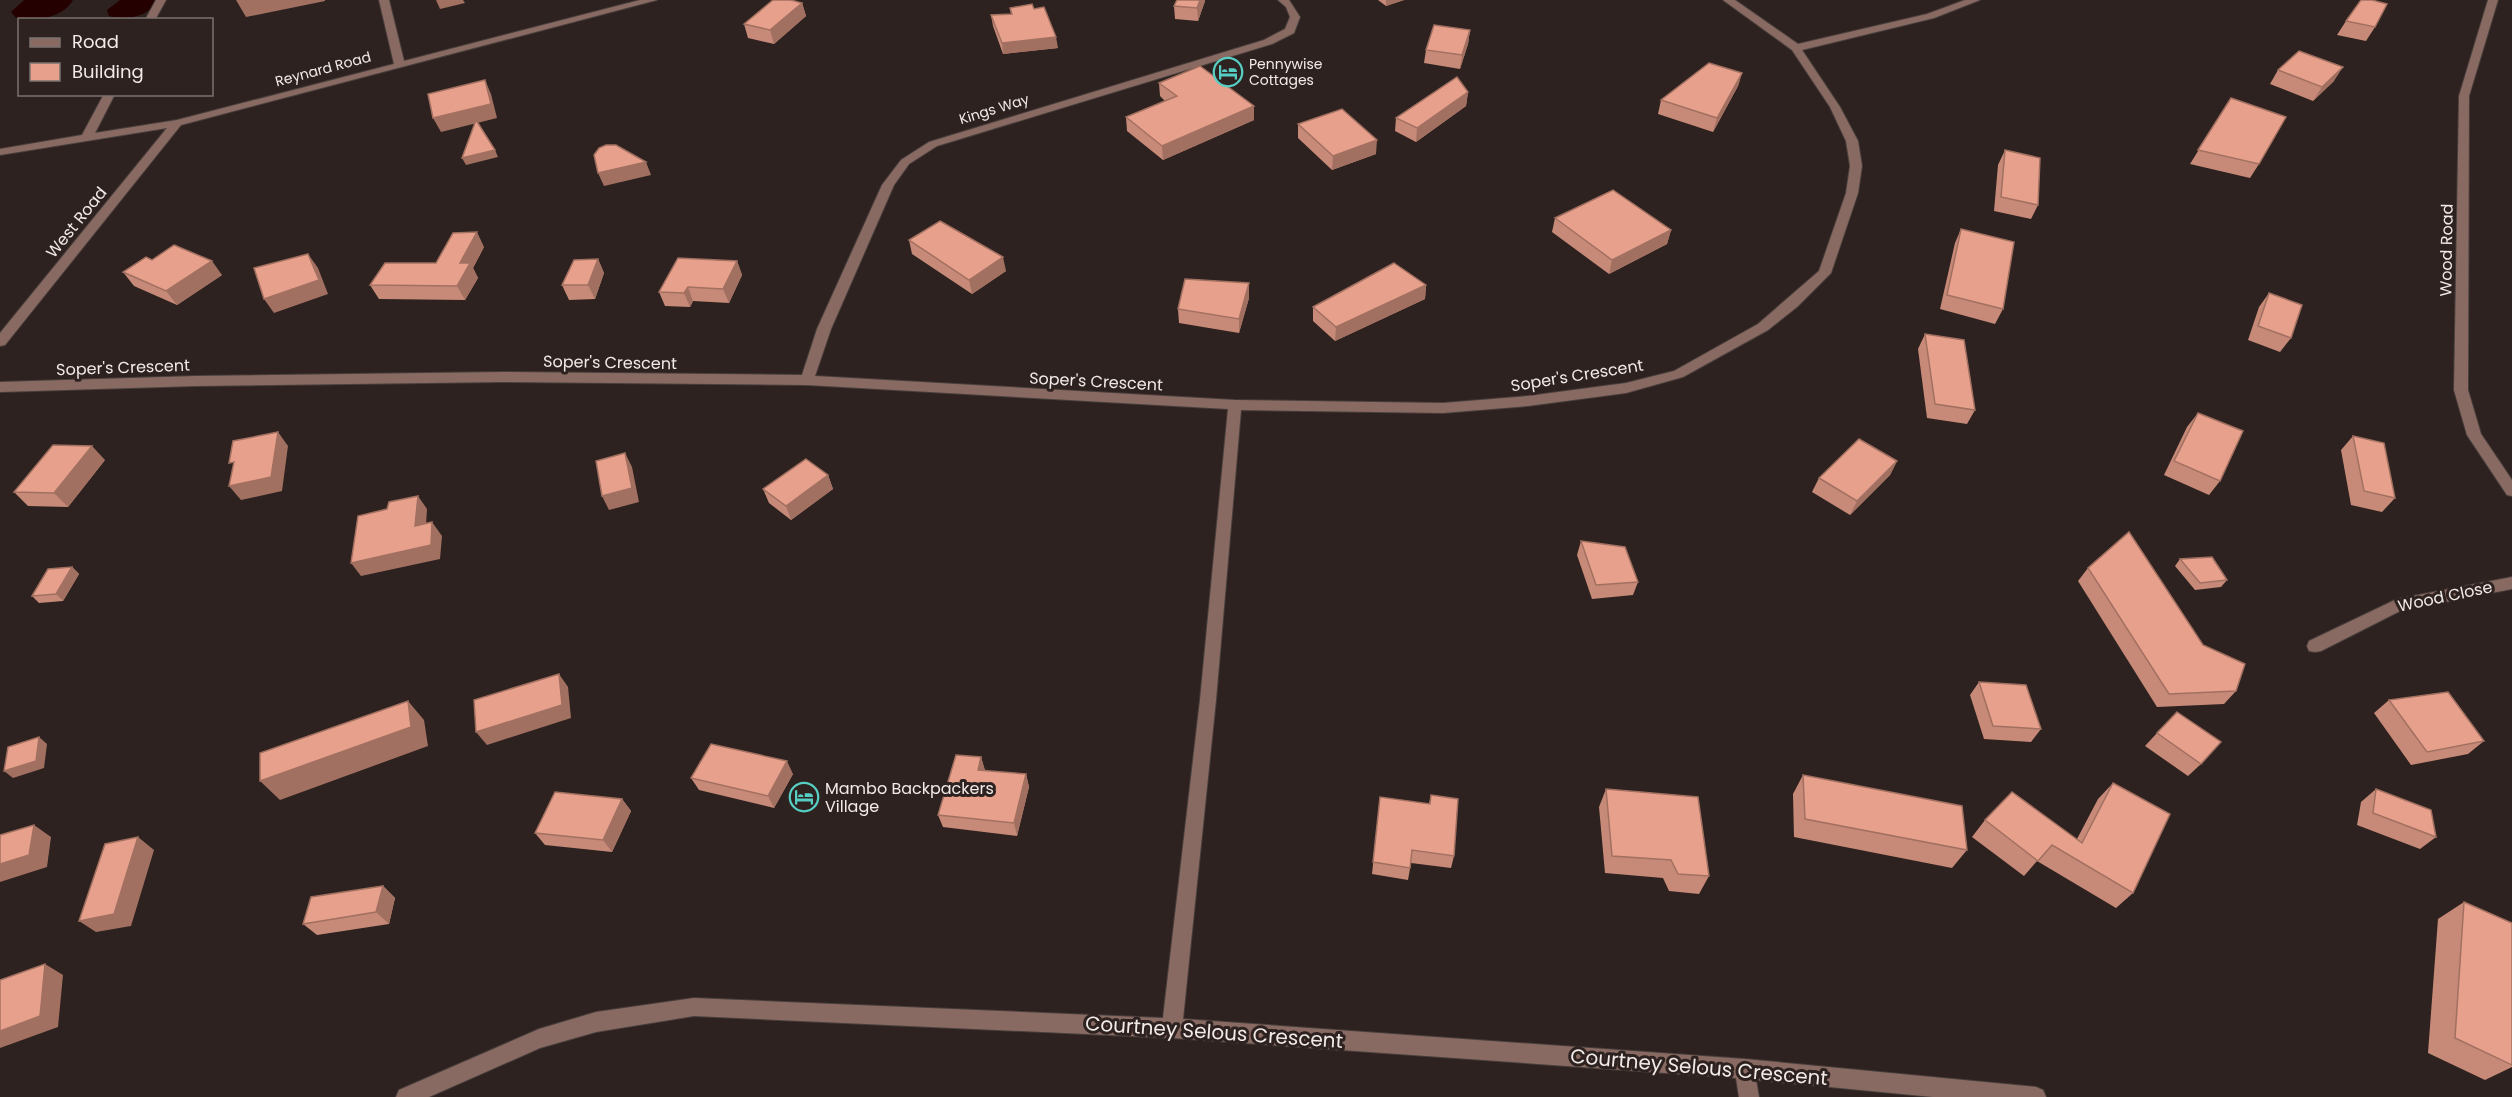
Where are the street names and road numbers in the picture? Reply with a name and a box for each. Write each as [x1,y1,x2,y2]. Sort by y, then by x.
street label: Reynard Road [273,47,373,91]
street label: Kings Way [956,89,1032,129]
street label: West Road [41,182,112,263]
street label: Wood Road [2434,203,2459,297]
street label: Soper's Crescent [543,350,677,375]
street label: Soper's Crescent [56,354,190,381]
street label: Soper's Crescent [1509,354,1645,397]
street label: Soper's Crescent [1029,367,1164,396]
street label: Wood Close [2396,575,2495,618]
street label: Courtney Selous Crescent [1084,1009,1344,1055]
street label: Courtney Selous Crescent [1569,1042,1829,1092]

